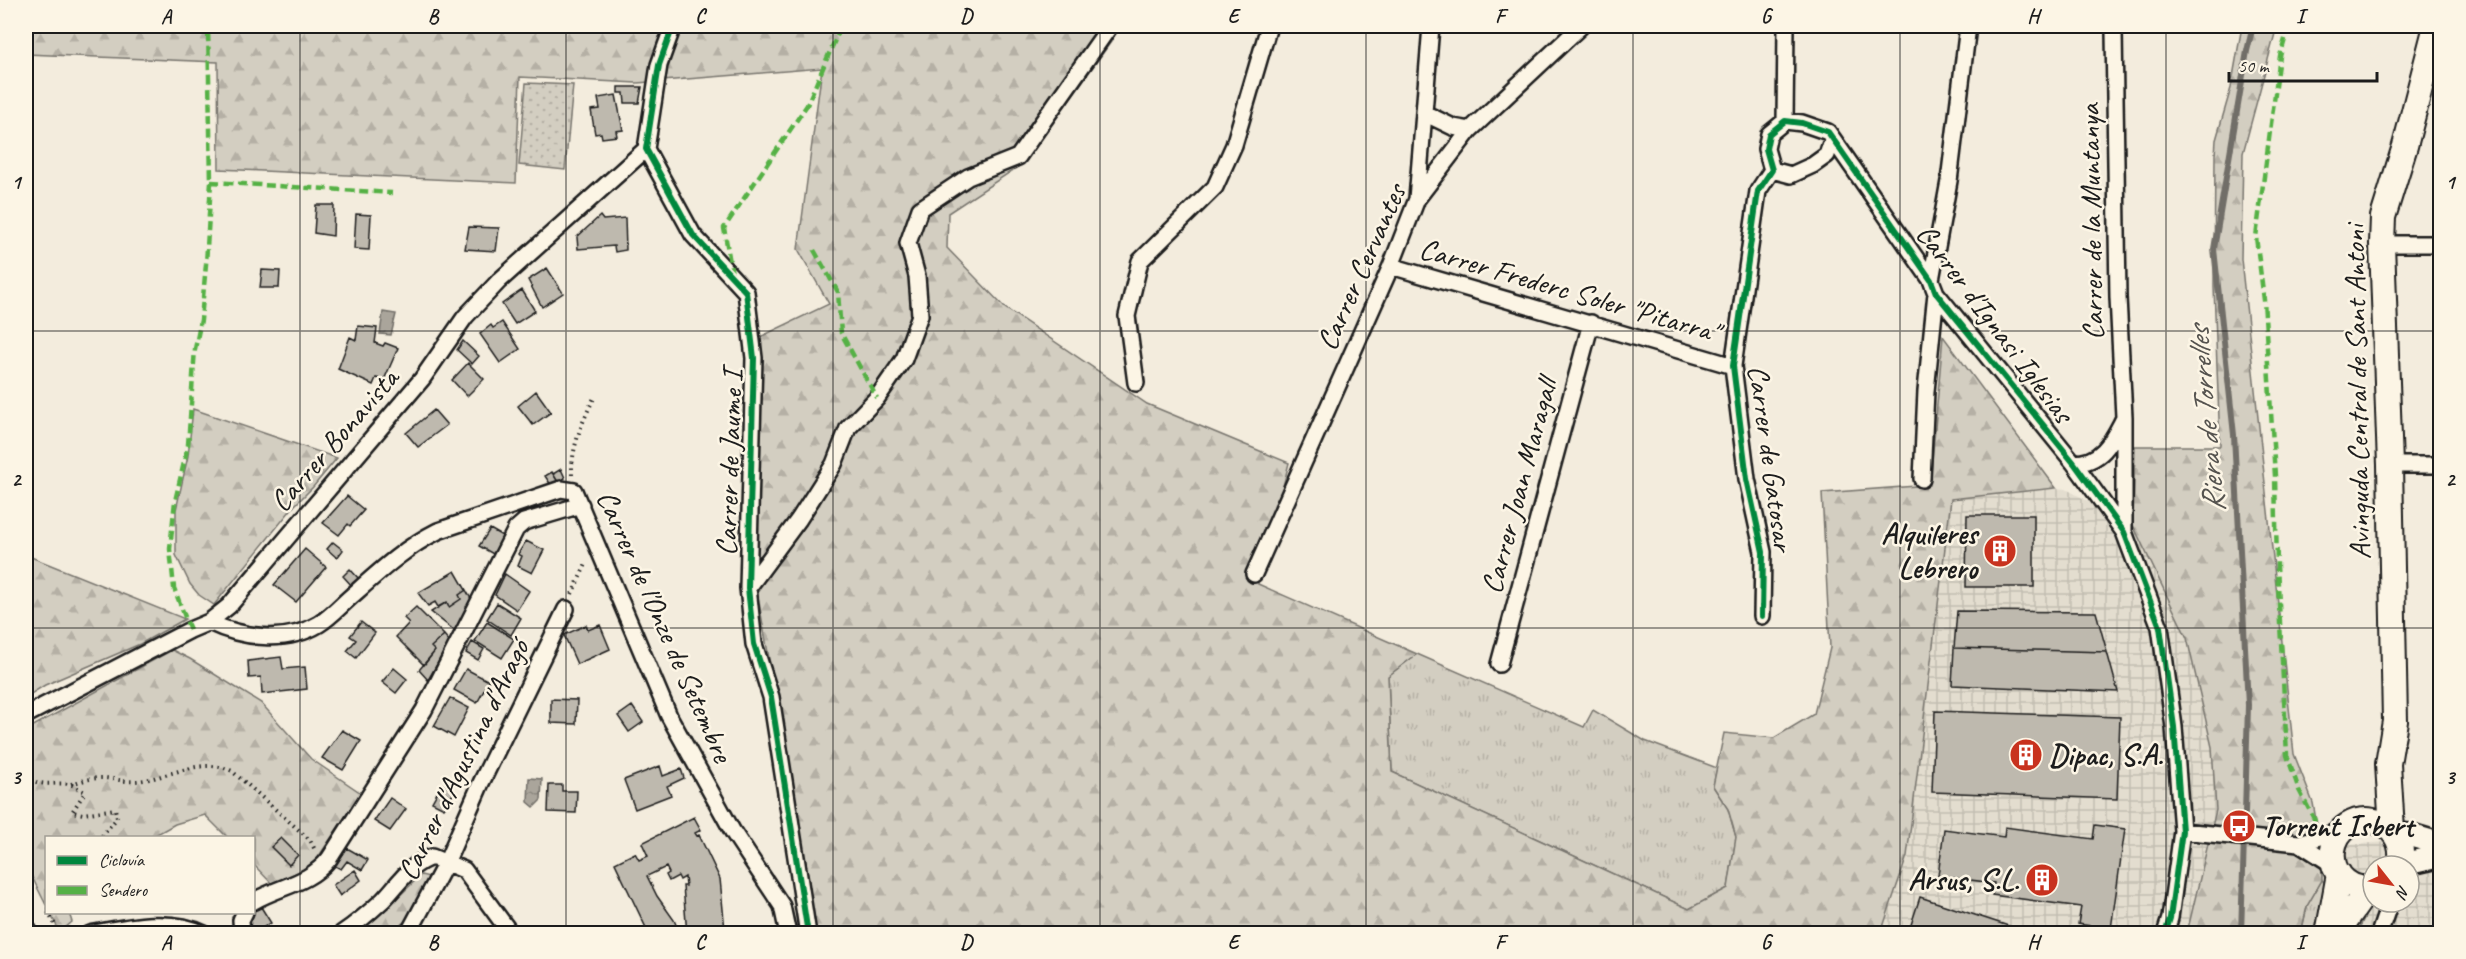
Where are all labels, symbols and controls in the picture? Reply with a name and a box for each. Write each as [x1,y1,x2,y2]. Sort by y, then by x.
text: A [161,4,173,29]
text: B [428,4,440,29]
text: C [695,4,707,29]
text: D [960,4,974,29]
text: E [1228,4,1242,29]
text: F [1495,4,1509,29]
text: G [1761,4,1774,29]
text: H [2027,4,2042,29]
text: I [2296,4,2309,29]
scale bar [2229,45,2378,83]
text: 50 m [2238,55,2271,77]
street label: Carrer de la Muntanya [2070,102,2112,340]
text: 1 [12,170,23,195]
text: 1 [2446,170,2457,195]
street label: Carrer Cervantes [1307,176,1416,356]
street label: Carrer d'Ignasi Iglesias [1908,216,2084,432]
street label: Avinguda Central de Sant Antoni [2335,221,2379,560]
street label: Carrer Frederc Soler "Pitarra" [1415,229,1728,352]
water label: Riera de Torrelles [2177,320,2235,514]
street label: Carrer Bonavista [261,359,408,519]
street label: Carrer de Jaume I [707,362,751,557]
street label: Carrer de Gatosar [1739,363,1803,556]
street label: Carrer Joan Maragall [1472,370,1567,598]
text: 2 [12,467,23,492]
text: 2 [2446,467,2457,492]
street label: Carrer de l'Onze de Setembre [588,484,743,770]
place label: Alquileres Lebrero [1881,515,1980,587]
building icon: Alquileres Lebrero [1982,533,2018,569]
street label: Carrer d'Agustina d'Aragó [388,630,540,886]
place label: Dipac, S.A. [2049,736,2164,774]
building icon: Dipac, S.A. [2008,737,2044,773]
text: 3 [12,765,23,790]
text: 3 [2446,765,2457,790]
place label: Torrent Isbert [2262,807,2416,845]
bus stop icon: Torrent Isbert [2221,808,2257,844]
legend [45,836,255,914]
text: Ciclovía [99,849,145,871]
north arrow [2361,854,2421,914]
place label: Arsus, S.L. [1908,861,2020,899]
building icon: Arsus, S.L. [2024,862,2060,898]
text: Sendero [99,879,149,901]
text: N [2390,882,2414,903]
text: A [161,930,173,955]
text: B [428,930,440,955]
text: C [695,930,707,955]
text: D [960,930,974,955]
text: E [1228,930,1242,955]
text: F [1495,930,1509,955]
text: G [1761,930,1774,955]
text: H [2027,930,2042,955]
text: I [2296,930,2309,955]

